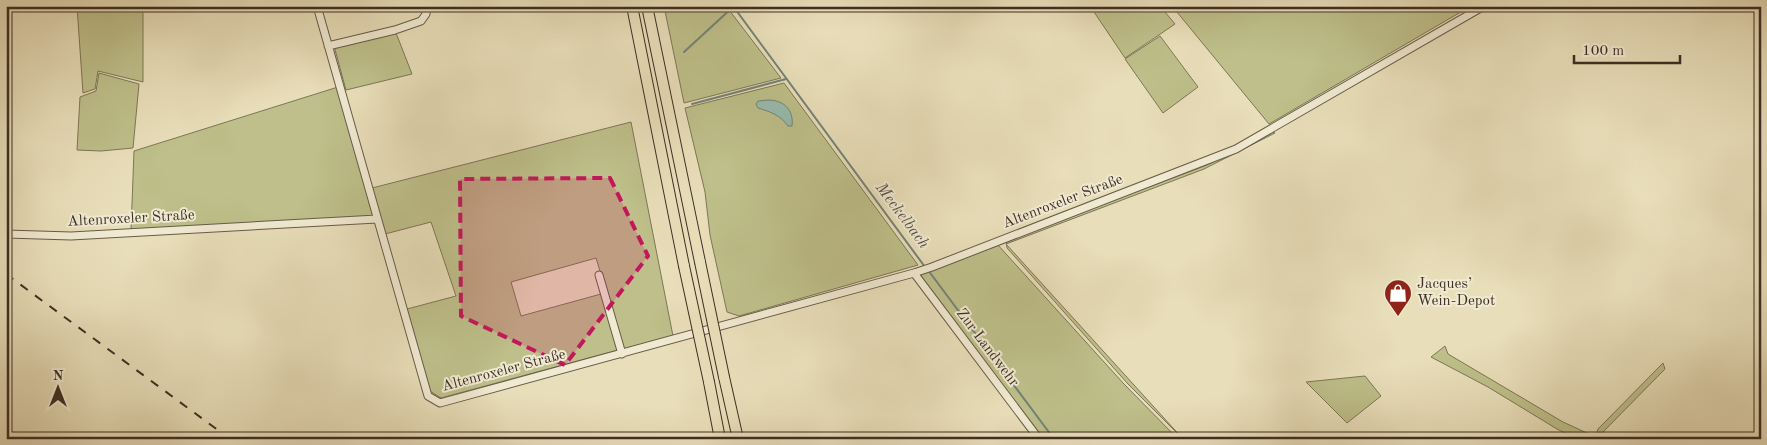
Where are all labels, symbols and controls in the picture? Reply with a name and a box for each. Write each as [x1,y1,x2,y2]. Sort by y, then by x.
scale bar [1574,32,1681,64]
text: 100 m [1582,44,1624,59]
street label: Altenroxeler Straße [1001,172,1125,232]
water label: Meckelbach [872,179,932,252]
street label: Altenroxeler Straße [67,208,195,230]
place label: Jacques’ Wein-Depot [1417,277,1495,309]
shop icon: Jacques’ Wein-Depot [1383,278,1413,317]
street label: Zur Landwehr [953,306,1021,390]
street label: Altenroxeler Straße [440,347,568,395]
north arrow [32,362,82,412]
text: N [53,369,64,383]

